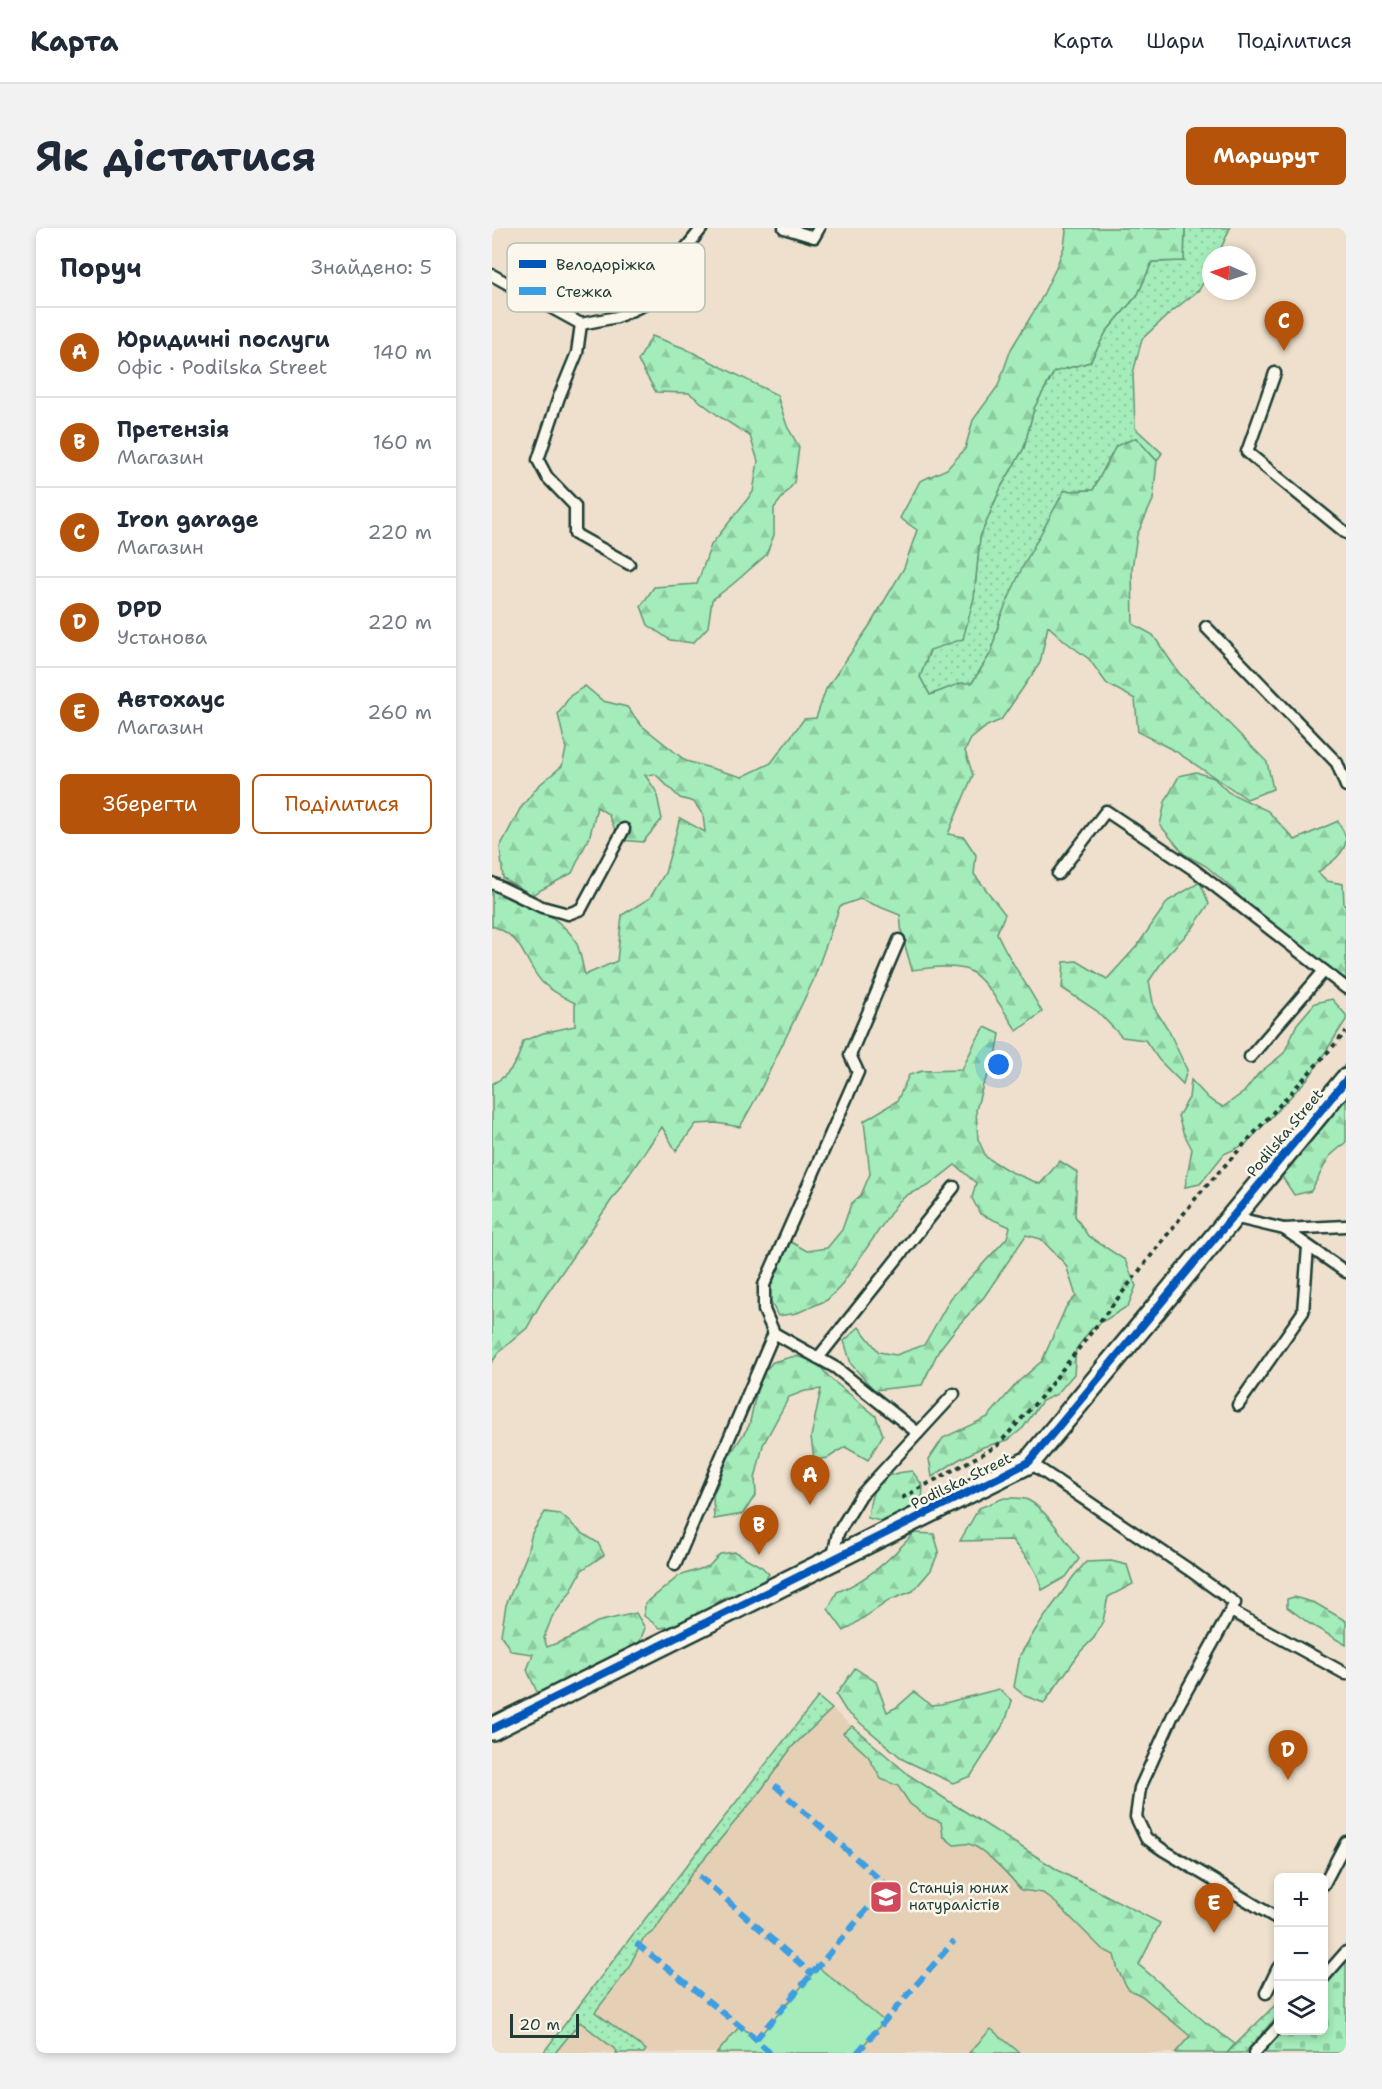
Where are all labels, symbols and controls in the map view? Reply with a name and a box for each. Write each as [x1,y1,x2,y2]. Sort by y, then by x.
text: Карта [30,22,119,60]
text: Карта [1053,27,1113,55]
text: Шари [1146,27,1204,55]
text: Поділитися [1237,27,1352,55]
button: Маршрут [1186,127,1346,185]
text: Як дістатися [36,128,316,184]
legend [507,243,705,312]
north arrow [1202,246,1256,300]
text: Поруч [60,250,142,285]
text: Знайдено: 5 [311,254,432,280]
text: Велодоріжка [556,254,655,275]
text: Стежка [556,281,612,302]
pin: C [1264,302,1304,351]
text: Юридичні послуги [117,325,330,354]
text: A [72,339,87,365]
text: 140 m [373,339,432,365]
text: Офіс · Podilska Street [117,354,328,380]
text: Претензія [117,415,229,444]
text: B [73,429,86,455]
text: 160 m [373,429,432,455]
text: Магазин [117,444,204,470]
text: Iron garage [117,505,259,534]
text: C [73,519,86,545]
text: 220 m [368,519,432,545]
text: Магазин [117,534,204,560]
text: DPD [117,595,162,624]
text: D [72,609,87,635]
text: 220 m [368,609,432,635]
text: Установа [117,624,207,650]
text: Автохаус [117,685,225,714]
text: E [73,699,86,725]
text: 260 m [367,699,432,725]
text: Магазин [117,714,204,740]
button: Зберегти [60,774,240,834]
button: Поділитися [252,774,432,834]
your location [984,1050,1013,1079]
street label: Podilska Street [1242,1085,1328,1181]
street label: Podilska Street [907,1448,1015,1514]
pin: A [790,1456,830,1505]
pin: B [740,1506,778,1555]
pin: D [1268,1730,1308,1780]
map controls [1274,1873,1328,2035]
button: + [1274,1873,1328,1927]
place label: Станція юних натуралістів [909,1878,1008,1915]
school or university icon: Станція юних натуралістів [868,1879,904,1915]
pin: E [1194,1884,1234,1933]
button: − [1274,1927,1328,1981]
button: layers [1274,1981,1328,2035]
scale bar [510,2011,579,2038]
text: 20 m [519,2014,560,2035]

